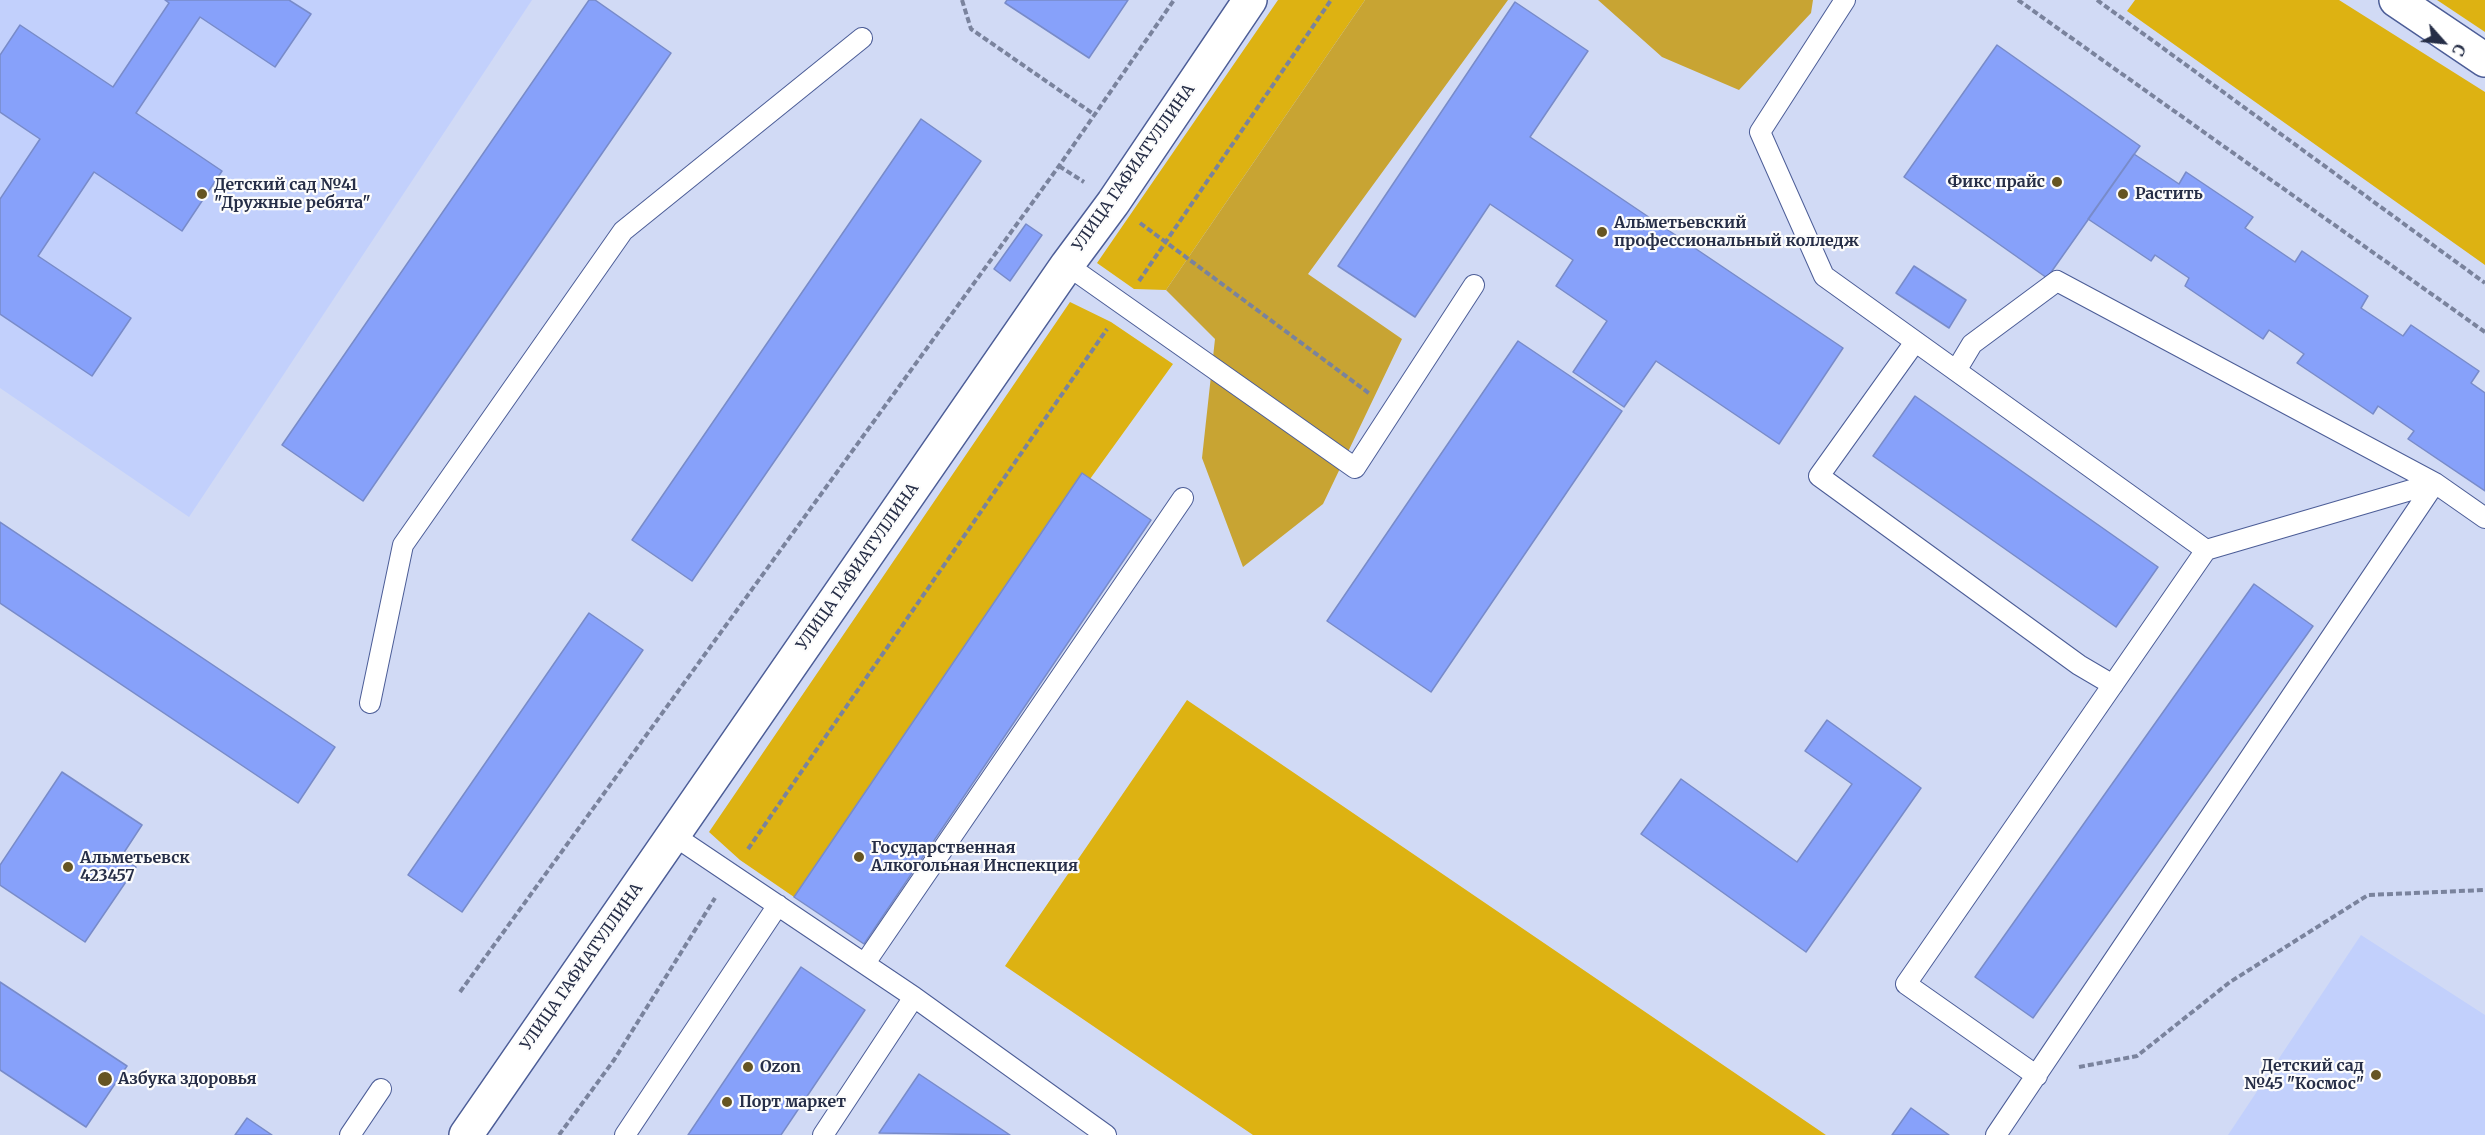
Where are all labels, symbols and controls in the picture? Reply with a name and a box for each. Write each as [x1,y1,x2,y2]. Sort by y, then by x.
north arrow [2413,12,2473,72]
text: С [2448,41,2470,59]
street label: УЛИЦА ГАФИАТУЛЛИНА [1069,81,1199,255]
place label: Фикс прайс [1947,172,2045,192]
place label: Детский сад №41 "Дружные ребята" [214,175,371,213]
marker: Фикс прайс [2050,175,2064,189]
place label: Растить [2135,184,2203,204]
marker: Детский сад №41 "Дружные ребята" [195,187,209,201]
marker: Растить [2116,187,2130,201]
place label: Альметьевский профессиональный колледж [1614,213,1859,251]
marker: Альметьевский профессиональный колледж [1595,225,1609,239]
street label: УЛИЦА ГАФИАТУЛЛИНА [793,480,923,654]
place label: Государственная Алкогольная Инспекция [871,838,1078,876]
place label: Альметьевск 423457 [80,848,190,886]
marker: Государственная Алкогольная Инспекция [852,850,866,864]
marker: Альметьевск 423457 [61,860,75,874]
street label: УЛИЦА ГАФИАТУЛЛИНА [517,880,647,1054]
place label: Детский сад №45 "Космос" [2244,1056,2364,1094]
place label: Ozon [760,1057,801,1077]
marker: Ozon [741,1060,755,1074]
marker: Детский сад №45 "Космос" [2369,1068,2383,1082]
place label: Азбука здоровья [118,1069,257,1089]
marker: Азбука здоровья [96,1070,114,1088]
place label: Порт маркет [739,1092,846,1112]
marker: Порт маркет [720,1095,734,1109]

